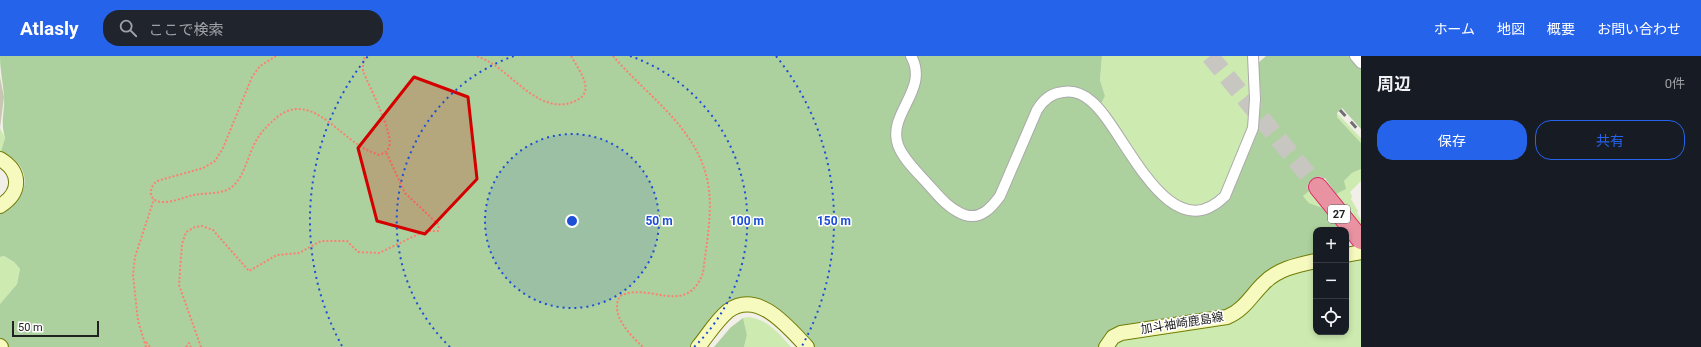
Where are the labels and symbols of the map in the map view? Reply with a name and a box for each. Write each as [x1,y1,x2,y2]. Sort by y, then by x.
road number: 27 [1328,205,1350,223]
centre of rings [565,214,579,228]
text: 50 m [645,214,673,228]
text: 100 m [730,214,764,228]
text: 150 m [817,214,851,228]
street label: 加斗袖崎鹿島線 [1139,310,1225,336]
scale bar [12,319,99,338]

